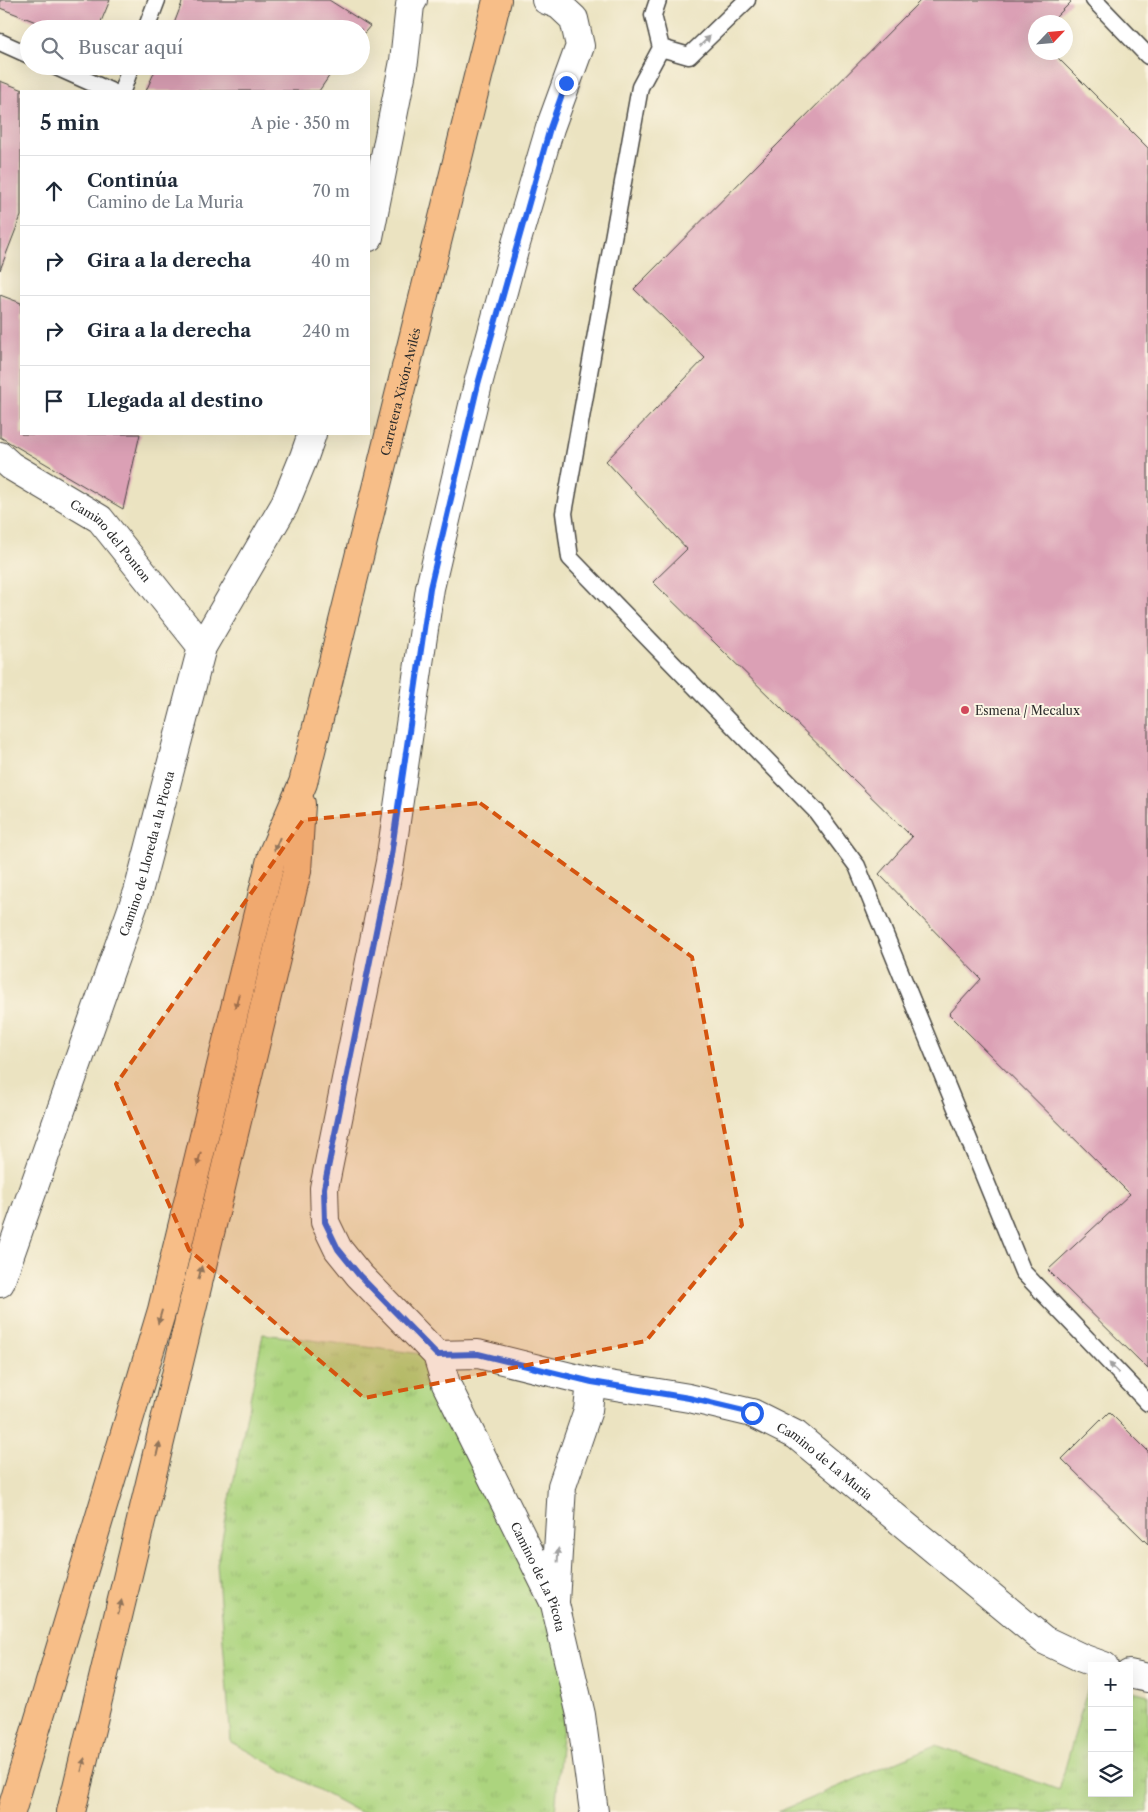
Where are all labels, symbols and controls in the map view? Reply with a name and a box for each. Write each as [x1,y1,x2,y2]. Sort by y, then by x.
north arrow [1028,15,1073,60]
search box [20,20,370,75]
icon: search [38,34,66,62]
one-way arrow [699,35,711,47]
text: Buscar aquí [78,36,183,59]
route end [555,72,578,95]
text: 5 min [40,110,100,135]
text: A pie · 350 m [251,113,350,133]
text: Continúa [87,169,178,192]
icon: ahead [40,177,68,205]
text: 70 m [313,181,350,201]
text: Camino de La Muria [87,192,243,212]
icon: right [40,247,68,275]
text: Gira a la derecha [87,249,251,272]
text: 40 m [311,251,350,271]
icon: right [40,317,68,345]
text: Gira a la derecha [87,319,251,342]
text: 240 m [302,321,350,341]
street label: Carretera Xixón-Avilés [377,326,423,457]
icon: arrive [40,387,68,415]
text: Llegada al destino [87,389,263,412]
street label: Camino del Ponton [68,496,155,585]
place label: Esmena / Mecalux [975,703,1080,718]
marker: Esmena / Mecalux [959,704,971,716]
street label: Camino de Lloreda a la Picota [116,769,177,938]
one-way arrow [272,837,280,851]
one-way arrow [233,994,241,1009]
one-way arrow [194,1152,202,1167]
one-way arrow [196,1266,204,1281]
one-way arrow [155,1310,163,1325]
one-way arrow [1108,1362,1120,1374]
route start [741,1402,764,1425]
street label: Camino de La Muria [774,1419,876,1503]
one-way arrow [154,1441,162,1456]
street label: Camino de La Picota [508,1519,569,1634]
one-way arrow [554,1547,562,1563]
one-way arrow [116,1599,124,1614]
map controls [1088,1662,1133,1797]
button: + [1088,1662,1133,1707]
button: − [1088,1707,1133,1752]
button: layers [1088,1752,1133,1797]
one-way arrow [79,1757,87,1772]

